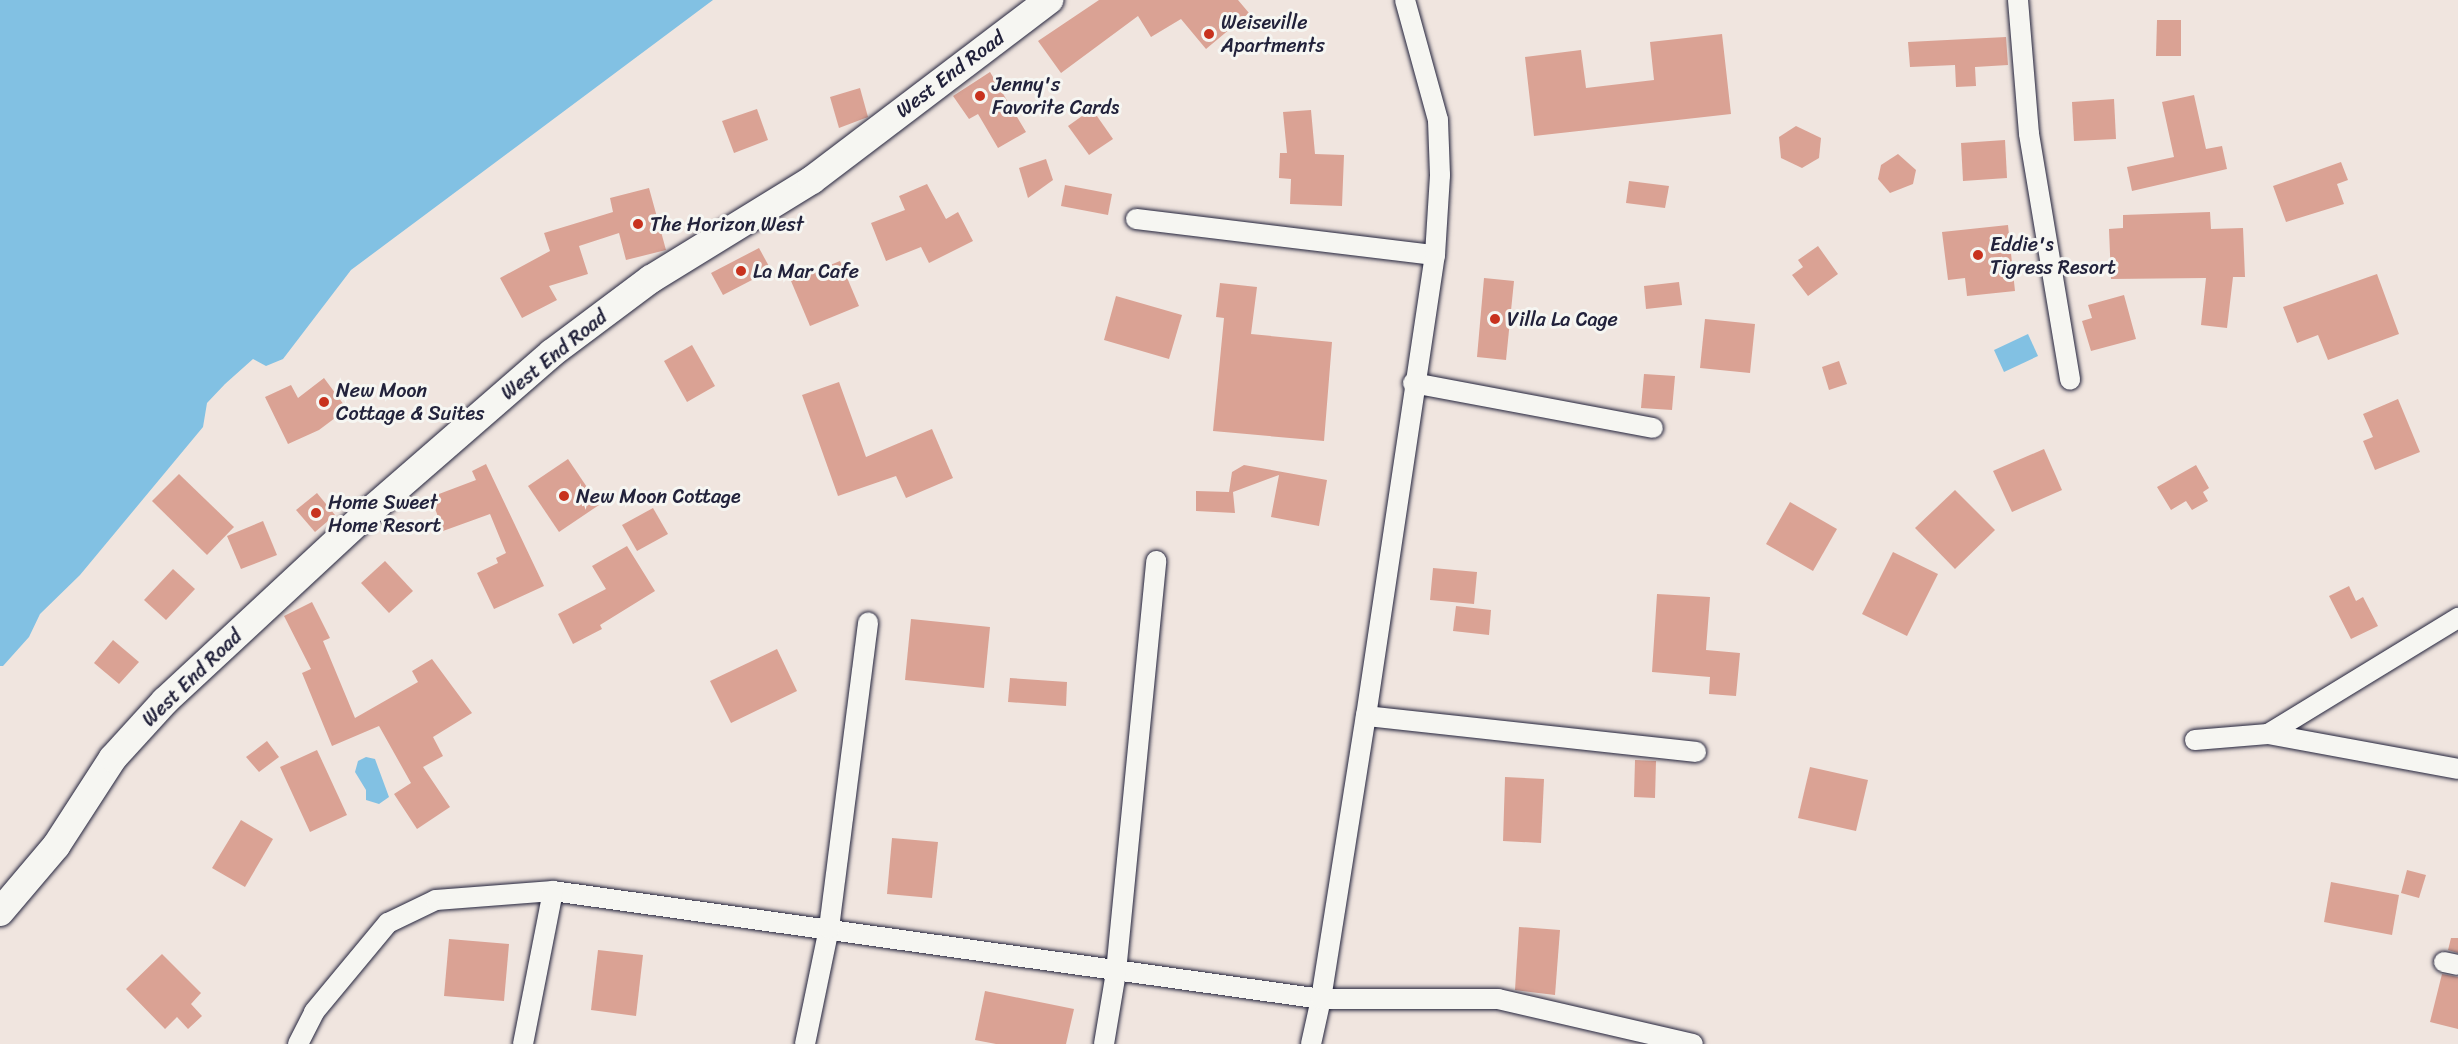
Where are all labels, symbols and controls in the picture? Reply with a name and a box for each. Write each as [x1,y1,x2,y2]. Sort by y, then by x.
place label: Weiseville Apartments [1221,11,1325,58]
street label: West End Road [891,25,1009,123]
marker: Weiseville Apartments [1202,27,1216,41]
place label: Jenny's Favorite Cards [992,72,1119,119]
marker: Jenny's Favorite Cards [973,89,987,103]
place label: The Horizon West [650,212,804,236]
marker: The Horizon West [631,217,645,231]
place label: Eddie's Tigress Resort [1990,232,2116,279]
marker: Eddie's Tigress Resort [1971,248,1985,262]
place label: La Mar Cafe [753,259,859,283]
marker: La Mar Cafe [734,264,748,278]
street label: West End Road [496,305,612,405]
place label: Villa La Cage [1507,307,1618,331]
marker: Villa La Cage [1488,312,1502,326]
place label: New Moon Cottage & Suites [336,378,484,425]
marker: New Moon Cottage & Suites [317,395,331,409]
place label: New Moon Cottage [576,484,741,508]
marker: New Moon Cottage [557,489,571,503]
place label: Home Sweet Home Resort [328,490,441,537]
marker: Home Sweet Home Resort [309,506,323,520]
street label: West End Road [137,624,247,732]

